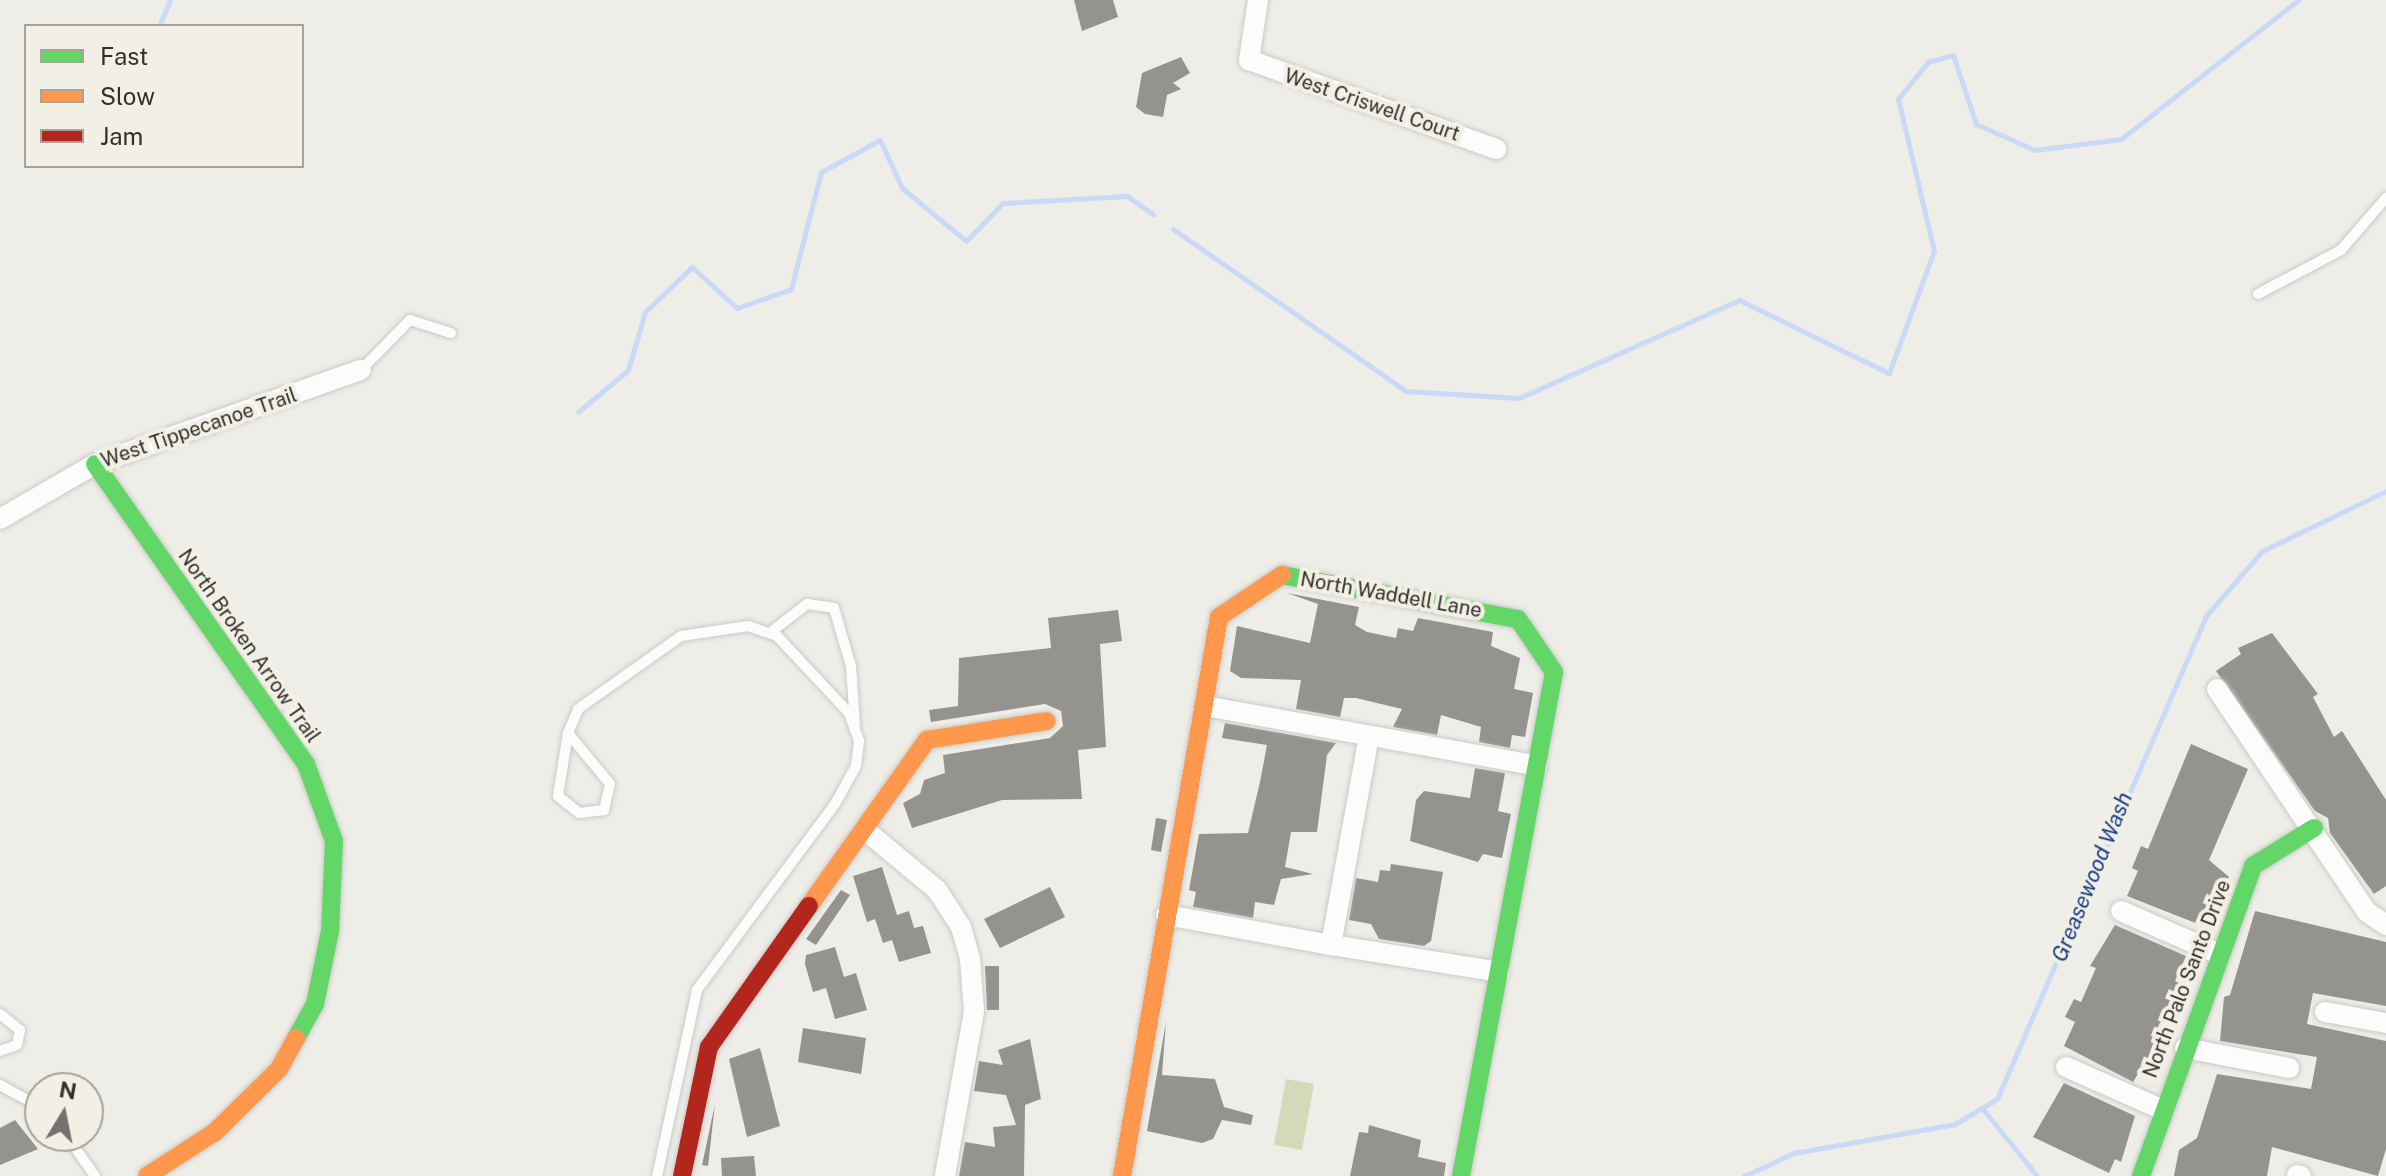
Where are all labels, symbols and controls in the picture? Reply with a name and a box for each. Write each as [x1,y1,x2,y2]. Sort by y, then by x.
legend [24,24,304,168]
text: Fast [100,42,148,70]
street label: West Criswell Court [1281,64,1463,146]
text: Slow [100,82,155,110]
text: Jam [100,122,143,150]
street label: West Tippecanoe Trail [98,383,300,473]
street label: North Broken Arrow Trail [173,545,325,747]
street label: North Waddell Lane [1298,567,1484,623]
water label: Greasewood Wash [2046,788,2138,966]
street label: North Palo Santo Drive [2138,877,2236,1081]
north arrow [24,1072,104,1152]
text: N [57,1076,79,1105]

